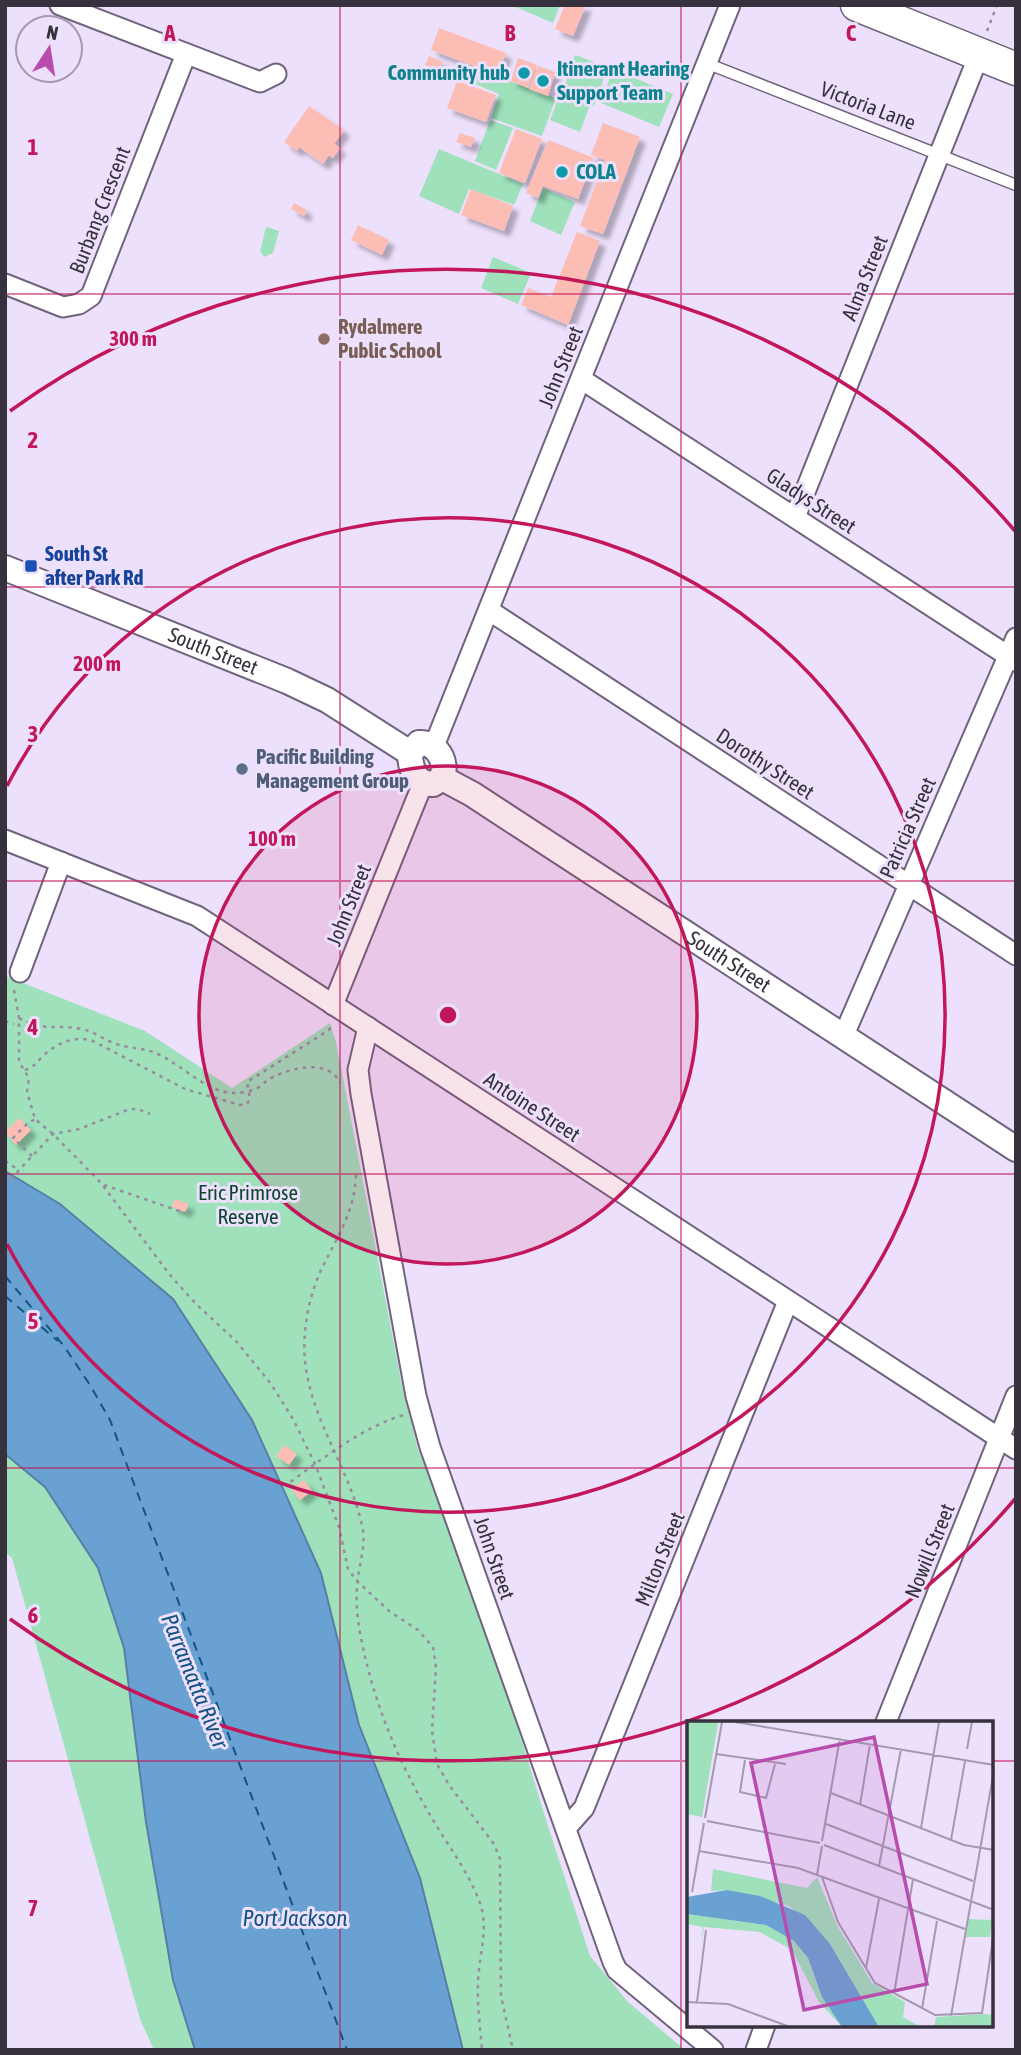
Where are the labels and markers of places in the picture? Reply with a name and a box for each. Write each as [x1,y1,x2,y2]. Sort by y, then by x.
place label: Itinerant Hearing Support Team [557,56,690,104]
place label: Community hub [387,60,510,84]
marker: Community hub [516,65,532,81]
marker: Itinerant Hearing Support Team [535,73,551,89]
place label: COLA [576,159,616,183]
marker: COLA [554,164,570,180]
place label: Rydalmere Public School [338,314,442,362]
marker: Rydalmere Public School [316,331,332,347]
place label: South St after Park Rd [45,541,143,589]
marker: South St after Park Rd [23,558,39,574]
place label: Pacific Building Management Group [256,744,409,792]
marker: Pacific Building Management Group [234,761,250,777]
centre of rings [436,1003,460,1027]

